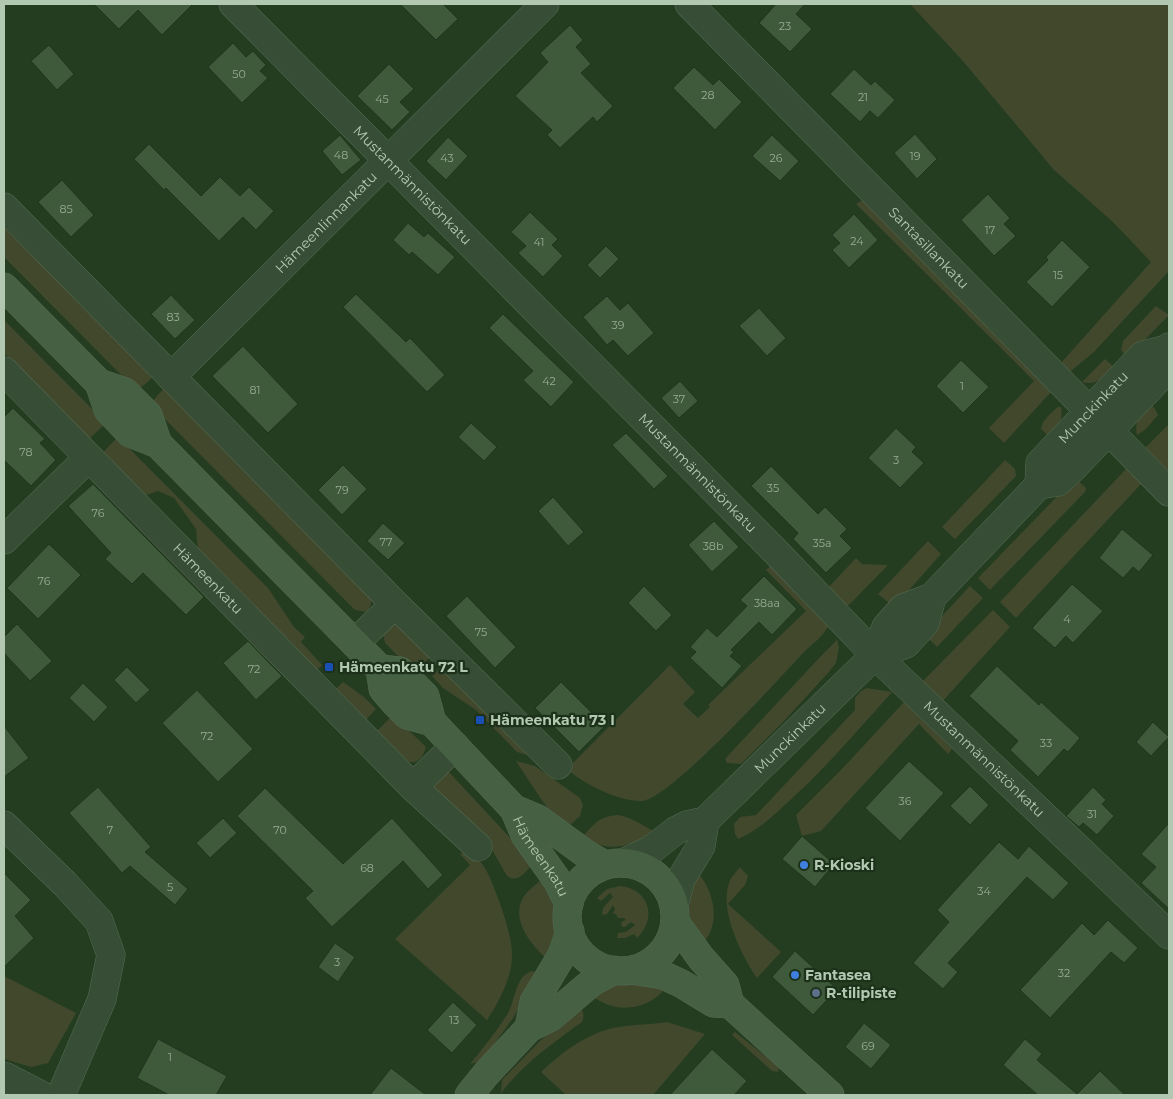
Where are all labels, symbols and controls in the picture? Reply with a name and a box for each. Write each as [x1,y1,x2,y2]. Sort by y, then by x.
house number: 23 [779,19,791,33]
house number: 50 [232,67,246,81]
house number: 28 [701,88,715,102]
house number: 21 [858,90,868,104]
house number: 45 [375,92,389,106]
street label: Mustanmännistönkatu [350,122,475,249]
house number: 48 [334,148,348,162]
house number: 19 [910,149,921,163]
house number: 43 [440,151,454,165]
house number: 26 [770,151,783,165]
street label: Hämeenlinnankatu [271,168,381,277]
house number: 85 [59,202,73,216]
street label: Santasillankatu [885,203,973,292]
house number: 17 [985,223,995,237]
house number: 24 [850,234,864,248]
house number: 41 [534,235,544,249]
house number: 15 [1053,268,1063,282]
house number: 83 [166,310,180,324]
house number: 39 [612,318,625,332]
street label: Munckinkatu [1054,367,1132,447]
house number: 42 [542,374,556,388]
house number: 1 [960,379,964,393]
house number: 81 [250,383,261,397]
house number: 37 [673,392,685,406]
street label: Mustanmännistönkatu [635,409,761,536]
house number: 78 [19,445,33,459]
house number: 3 [893,453,899,467]
house number: 35 [767,481,779,495]
house number: 79 [335,483,349,497]
house number: 76 [92,506,105,520]
house number: 77 [380,535,392,549]
house number: 35a [813,536,831,550]
street label: Hämeenkatu [169,539,247,618]
house number: 38b [703,539,723,553]
house number: 76 [38,574,51,588]
house number: 38aa [754,596,780,610]
house number: 4 [1063,612,1071,626]
house number: 75 [475,625,487,639]
place label: Hämeenkatu 72 L [339,658,468,676]
marker: Hämeenkatu 72 L [323,661,335,673]
house number: 72 [248,662,260,676]
street label: Mustanmännistönkatu [920,697,1049,821]
street label: Munckinkatu [750,699,830,777]
place label: Hämeenkatu 73 I [490,711,615,729]
marker: Hämeenkatu 73 I [474,714,486,726]
house number: 72 [201,729,213,743]
house number: 33 [1040,736,1052,750]
house number: 36 [899,794,912,808]
house number: 31 [1087,807,1097,821]
street label: Hämeenkatu [509,813,573,899]
house number: 7 [107,823,113,837]
house number: 70 [273,823,287,837]
place label: R-Kioski [814,856,874,874]
marker: R-Kioski [798,859,810,871]
house number: 68 [360,861,374,875]
house number: 5 [167,880,173,894]
house number: 34 [977,884,991,898]
house number: 3 [334,955,340,969]
place label: Fantasea [805,966,871,984]
house number: 32 [1058,966,1070,980]
marker: Fantasea [789,969,801,981]
place label: R-tilipiste [826,984,897,1002]
marker: R-tilipiste [810,987,822,999]
house number: 13 [449,1013,459,1027]
house number: 69 [861,1039,875,1053]
house number: 1 [168,1050,172,1064]

